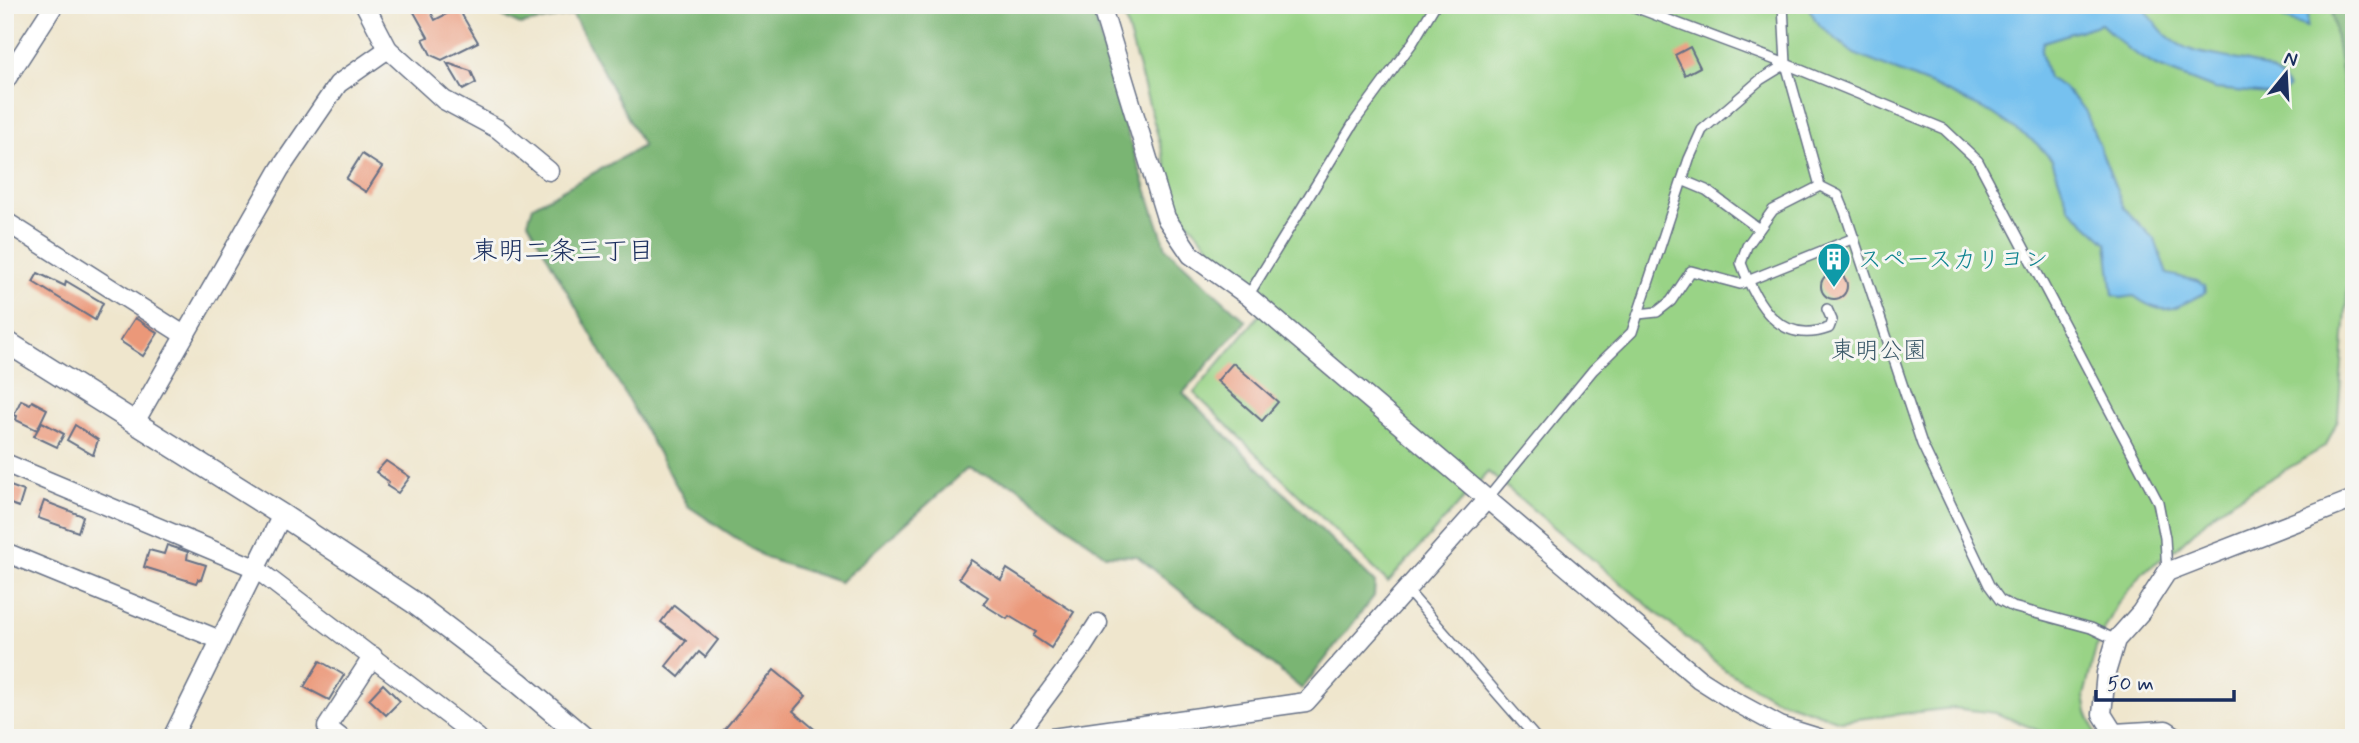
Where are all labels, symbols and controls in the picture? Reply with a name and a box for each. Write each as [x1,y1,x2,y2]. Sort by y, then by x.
north arrow [2250,38,2320,108]
text: N [2281,45,2301,73]
district label: 東明二条三丁目 [472,235,654,269]
building icon: スペースカリヨン [1815,240,1853,289]
place label: スペースカリヨン [1858,245,2049,276]
park label: 東明公園 [1831,336,1927,367]
scale bar [2096,659,2235,703]
text: 50 m [2107,670,2154,698]

